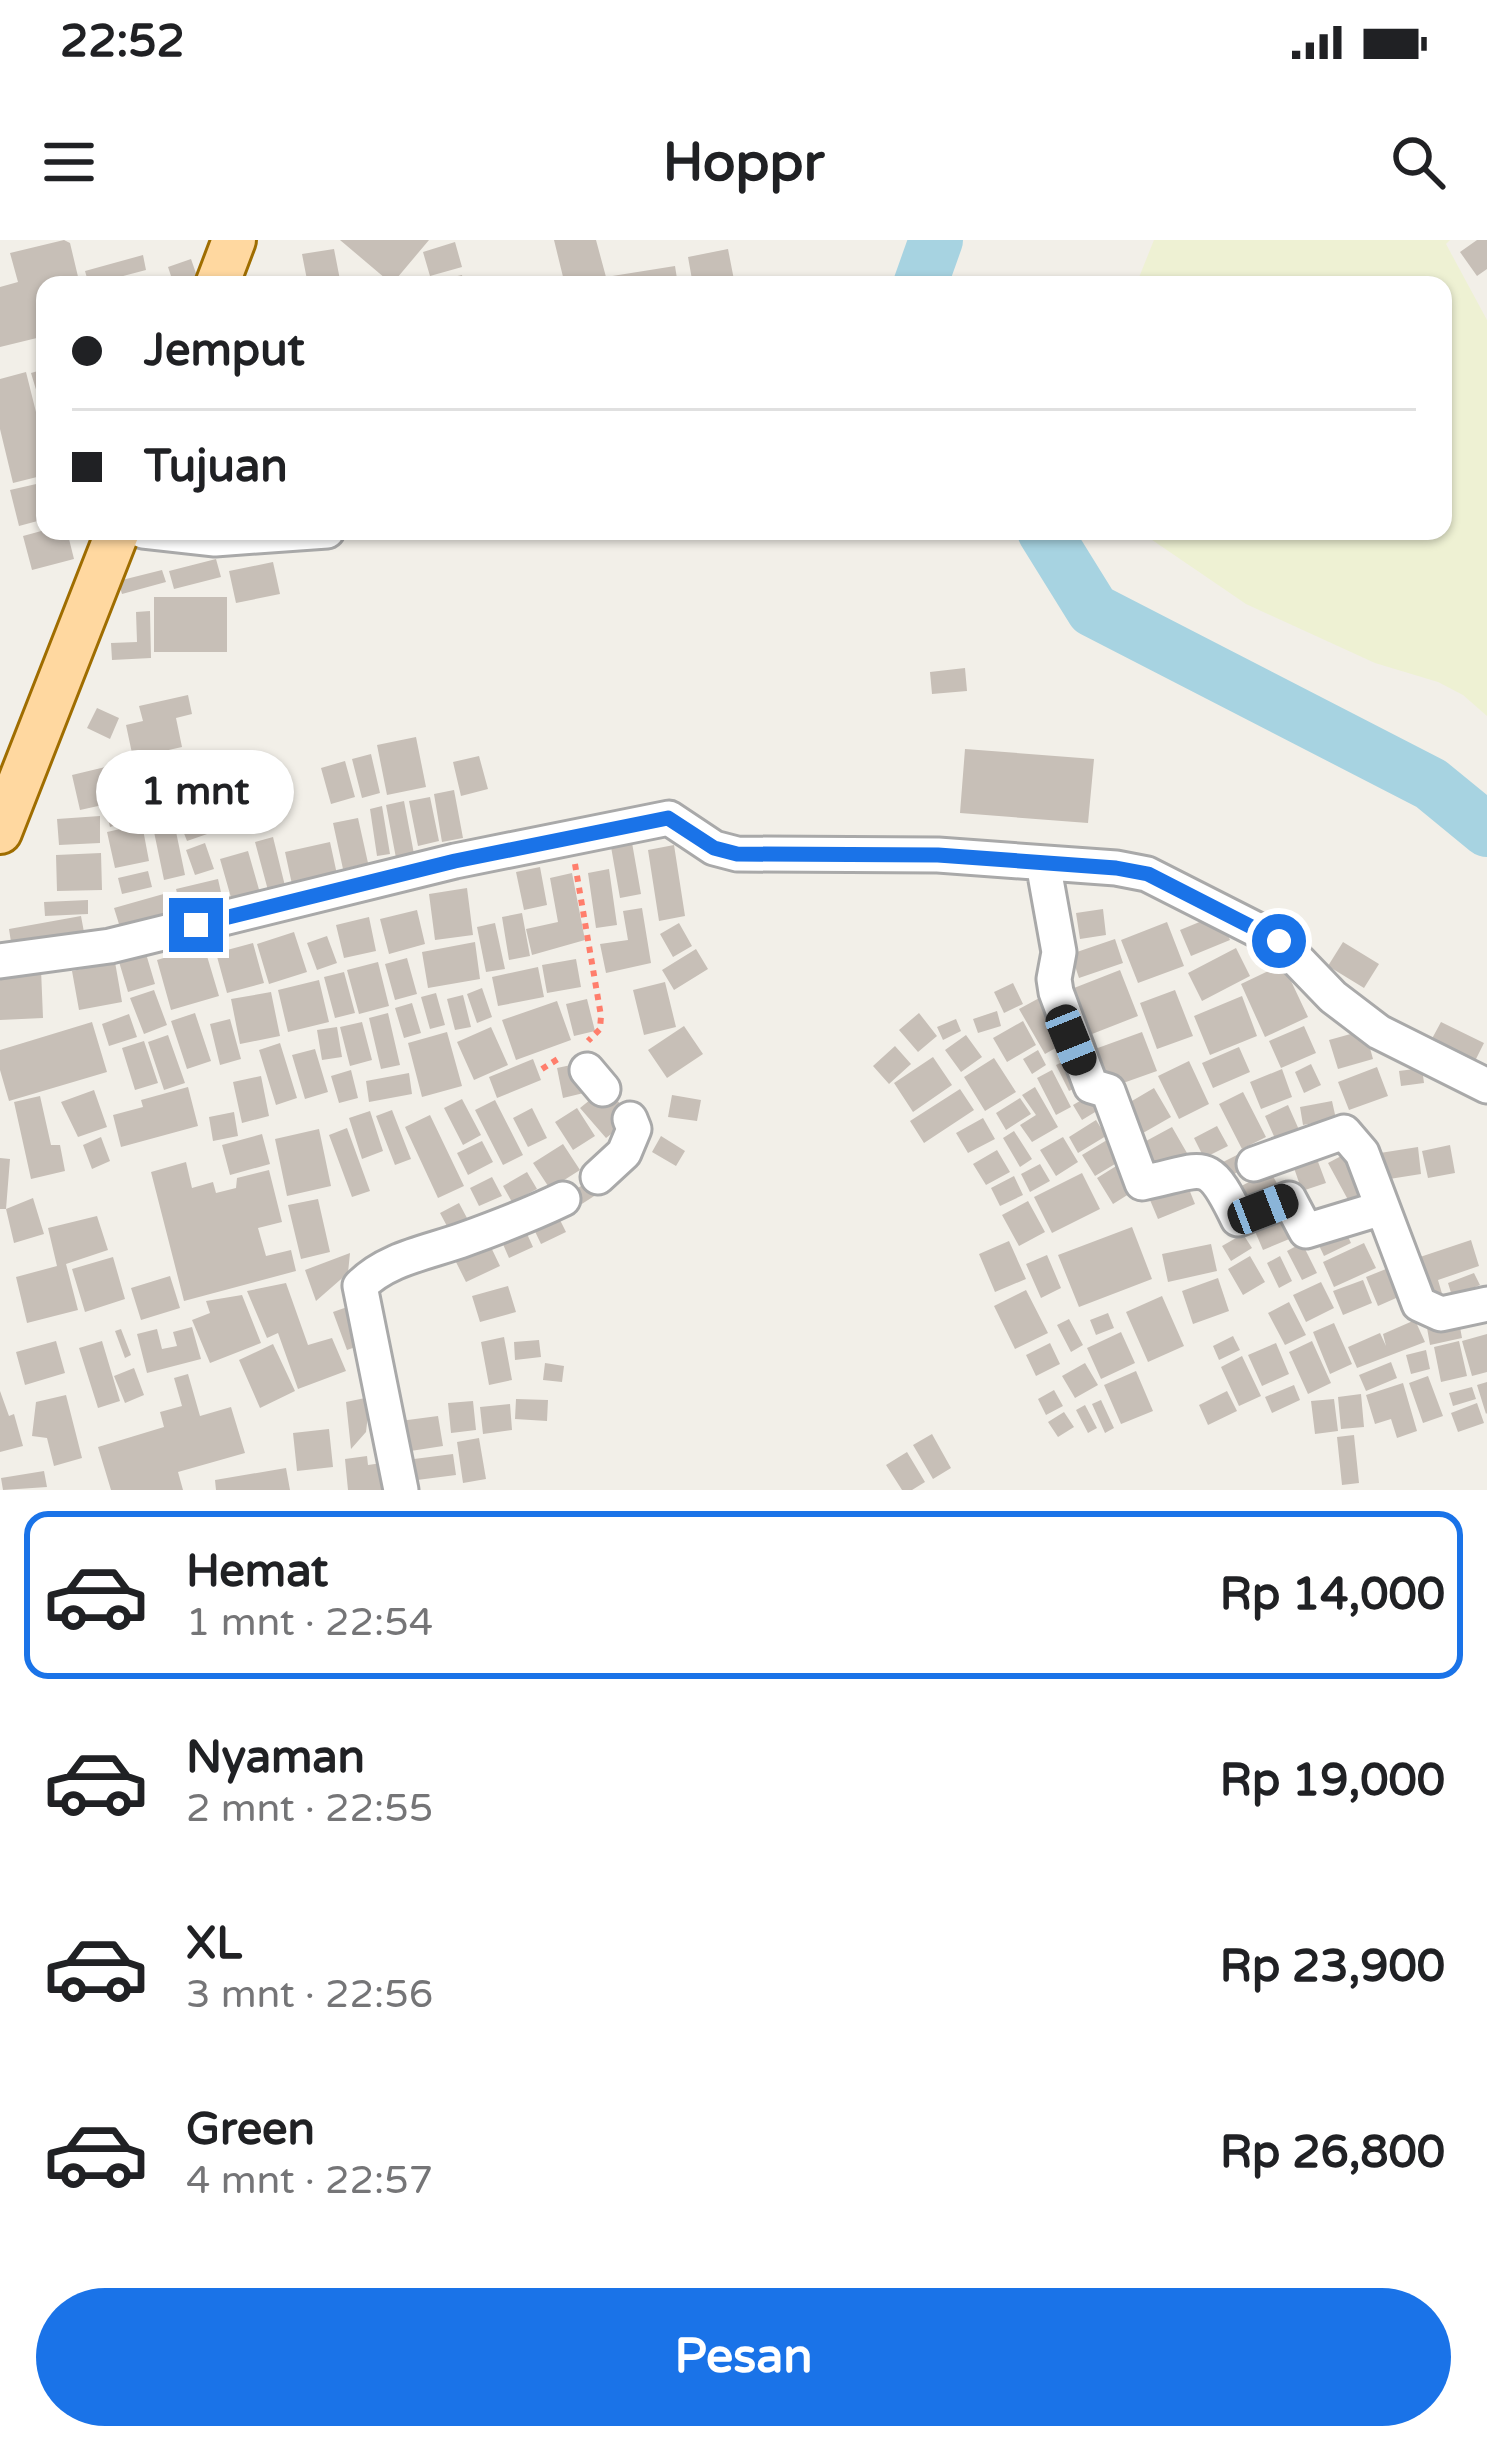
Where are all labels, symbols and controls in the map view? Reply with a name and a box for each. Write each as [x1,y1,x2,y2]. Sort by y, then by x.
text: 22:52 [60,15,185,69]
icon: menu [36,129,102,195]
icon: search [1385,129,1451,195]
text: Hoppr [663,130,824,195]
text: Jemput [144,324,305,378]
text: Tujuan [144,440,288,494]
callout: 1 mnt [97,751,295,835]
text: 1 mnt [141,768,249,815]
route end [169,898,223,952]
route start [1252,914,1306,968]
car [1041,1000,1101,1080]
car [1223,1179,1303,1239]
icon: car [42,1541,150,1649]
text: Hemat [186,1545,328,1599]
text: Rp 14,000 [1220,1568,1445,1622]
text: 1 mnt · 22:54 [186,1599,433,1646]
icon: car [42,1727,150,1835]
text: Nyaman [186,1731,365,1785]
text: Rp 19,000 [1220,1754,1445,1808]
text: 2 mnt · 22:55 [186,1785,433,1832]
icon: car [42,1913,150,2021]
text: XL [186,1917,242,1971]
text: Rp 23,900 [1220,1940,1445,1994]
text: 3 mnt · 22:56 [186,1971,433,2018]
icon: car [42,2099,150,2207]
text: Green [186,2103,315,2157]
text: Rp 26,800 [1220,2126,1445,2180]
text: 4 mnt · 22:57 [186,2157,433,2204]
button: Pesan [36,2288,1451,2426]

